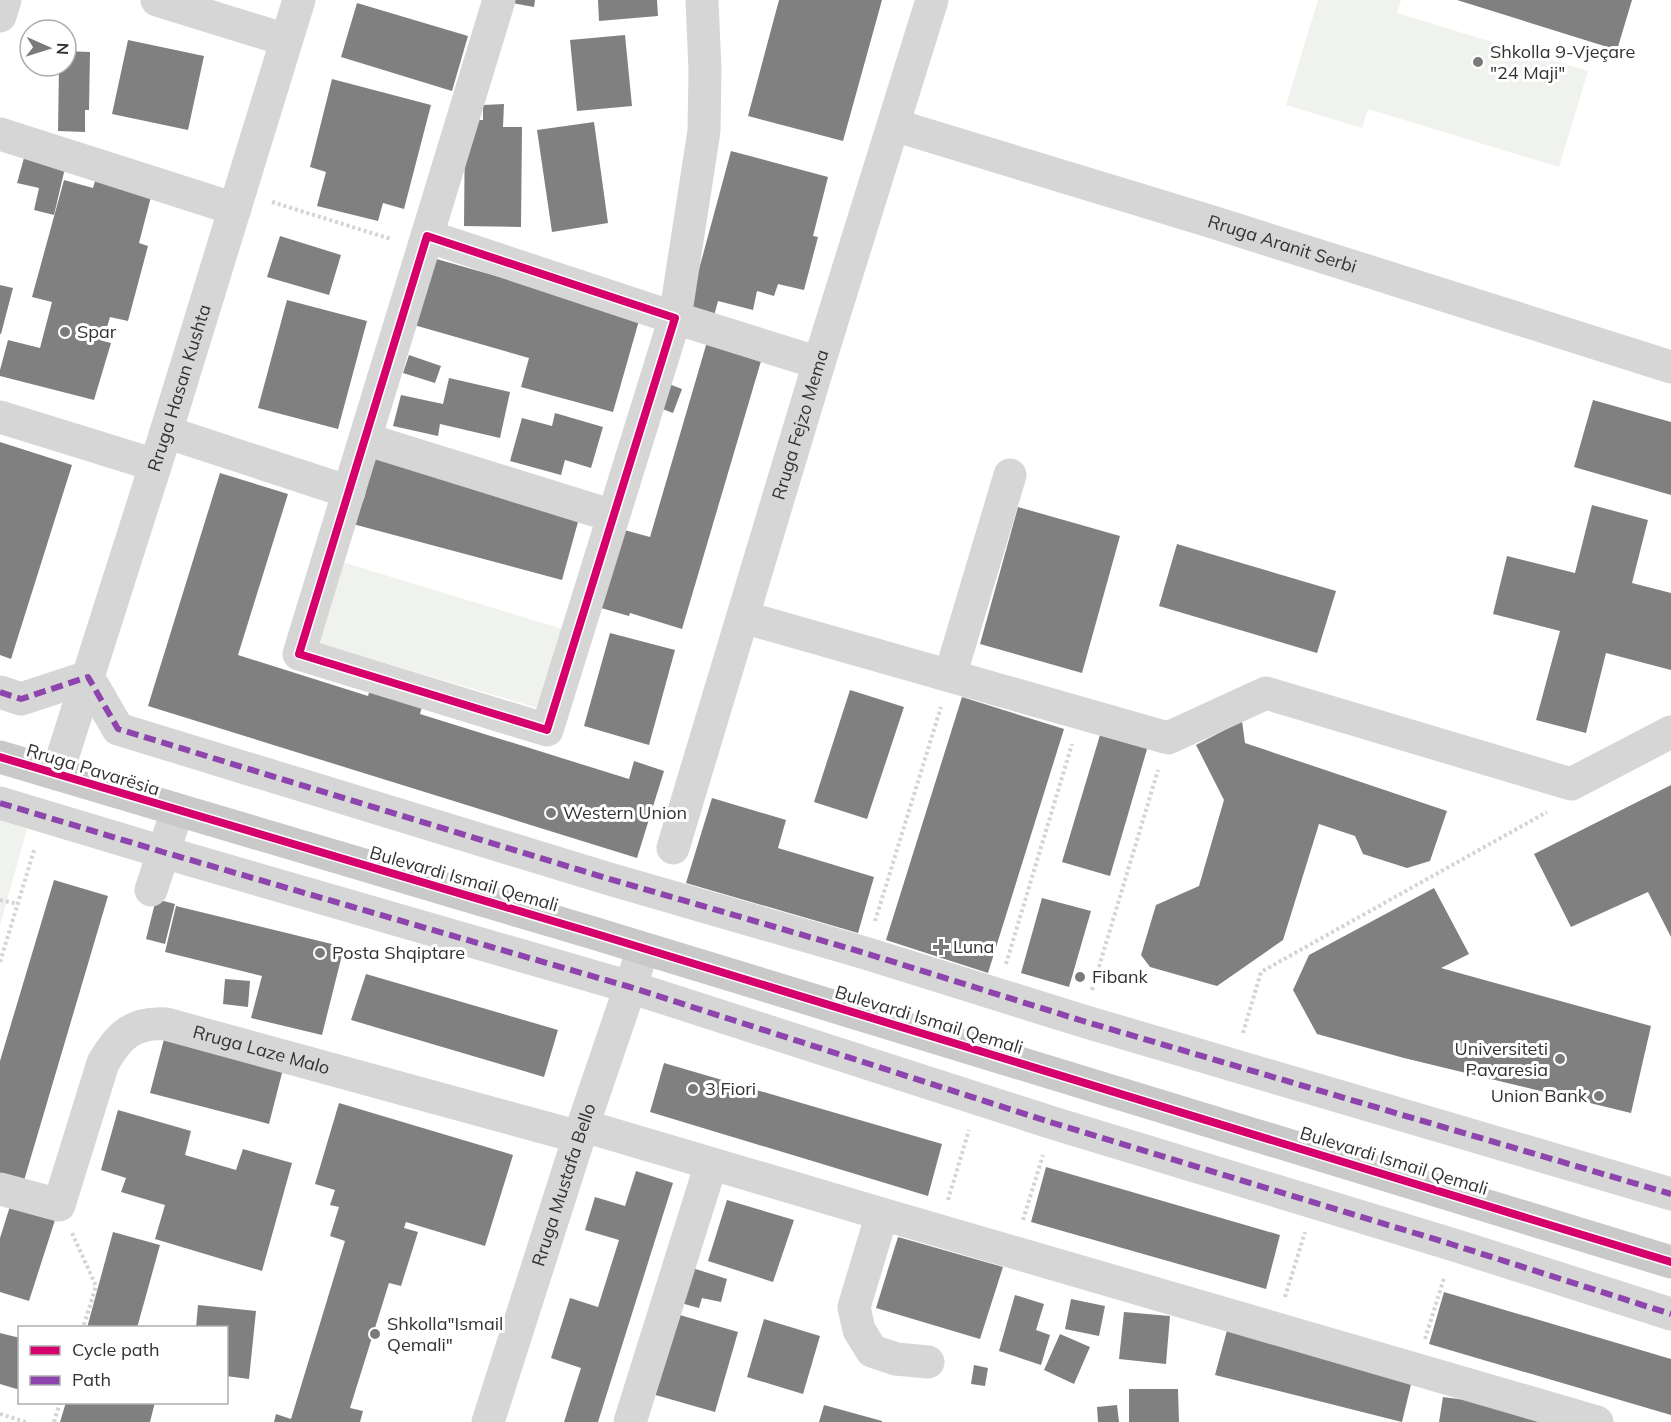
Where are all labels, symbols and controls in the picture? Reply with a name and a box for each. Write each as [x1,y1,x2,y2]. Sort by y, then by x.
north arrow [18,18,78,78]
place label: Shkolla 9-Vjeçare "24 Maji" [1490,40,1635,84]
text: N [53,42,73,55]
marker: Shkolla 9-Vjeçare "24 Maji" [1471,55,1485,69]
street label: Rruga Aranit Serbi [1205,209,1360,278]
street label: Rruga Hasan Kushta [142,301,216,474]
place label: Spar [77,320,117,343]
marker: Spar [58,325,72,339]
street label: Rruga Fejzo Mema [766,347,833,502]
street label: Rruga Pavarësia [24,738,163,801]
place label: Western Union [563,801,687,824]
marker: Western Union [544,806,558,820]
street label: Bulevardi Ismail Qemali [367,841,561,916]
place label: Luna [953,935,994,958]
marker: Luna [934,940,948,954]
place label: Posta Shqiptare [332,941,465,964]
marker: Posta Shqiptare [313,946,327,960]
place label: Fibank [1092,965,1149,988]
marker: Fibank [1073,970,1087,984]
street label: Bulevardi Ismail Qemali [832,980,1026,1059]
street label: Rruga Laze Malo [190,1020,332,1079]
place label: Universiteti Pavaresia [1455,1037,1548,1081]
marker: Universiteti Pavaresia [1553,1052,1567,1066]
place label: 3 Fiori [705,1077,756,1100]
marker: 3 Fiori [686,1082,700,1096]
place label: Union Bank [1491,1084,1588,1107]
marker: Union Bank [1592,1089,1606,1103]
street label: Rruga Mustafa Bello [526,1100,601,1269]
street label: Bulevardi Ismail Qemali [1297,1121,1491,1200]
place label: Shkolla"Ismail Qemali" [387,1312,503,1356]
legend [18,1326,228,1404]
marker: Shkolla"Ismail Qemali" [368,1327,382,1341]
text: Cycle path [72,1338,159,1361]
text: Path [72,1368,111,1391]

